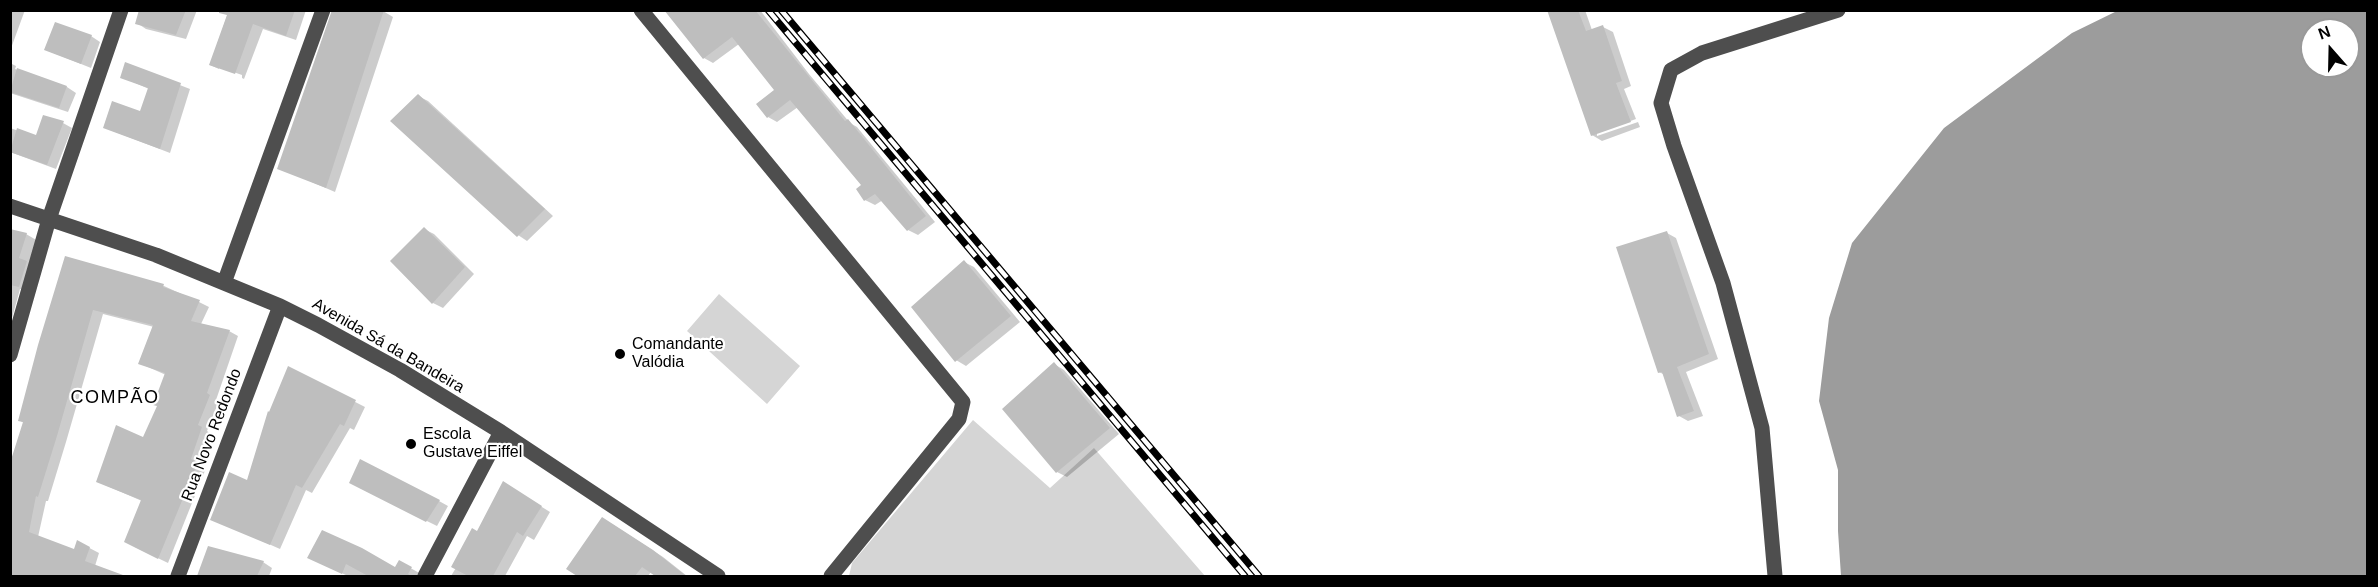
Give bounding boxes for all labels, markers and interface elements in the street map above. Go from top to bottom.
north arrow [2300,18,2360,78]
text: N [2316,23,2333,42]
street label: Avenida Sá da Bandeira [309,295,467,397]
place label: Comandante Valódia [632,335,724,373]
marker: Comandante Valódia [613,347,627,361]
street label: Rua Novo Redondo [178,366,246,504]
district label: COMPÃO [70,387,160,409]
place label: Escola Gustave Eiffel [423,425,522,463]
marker: Escola Gustave Eiffel [404,437,418,451]

